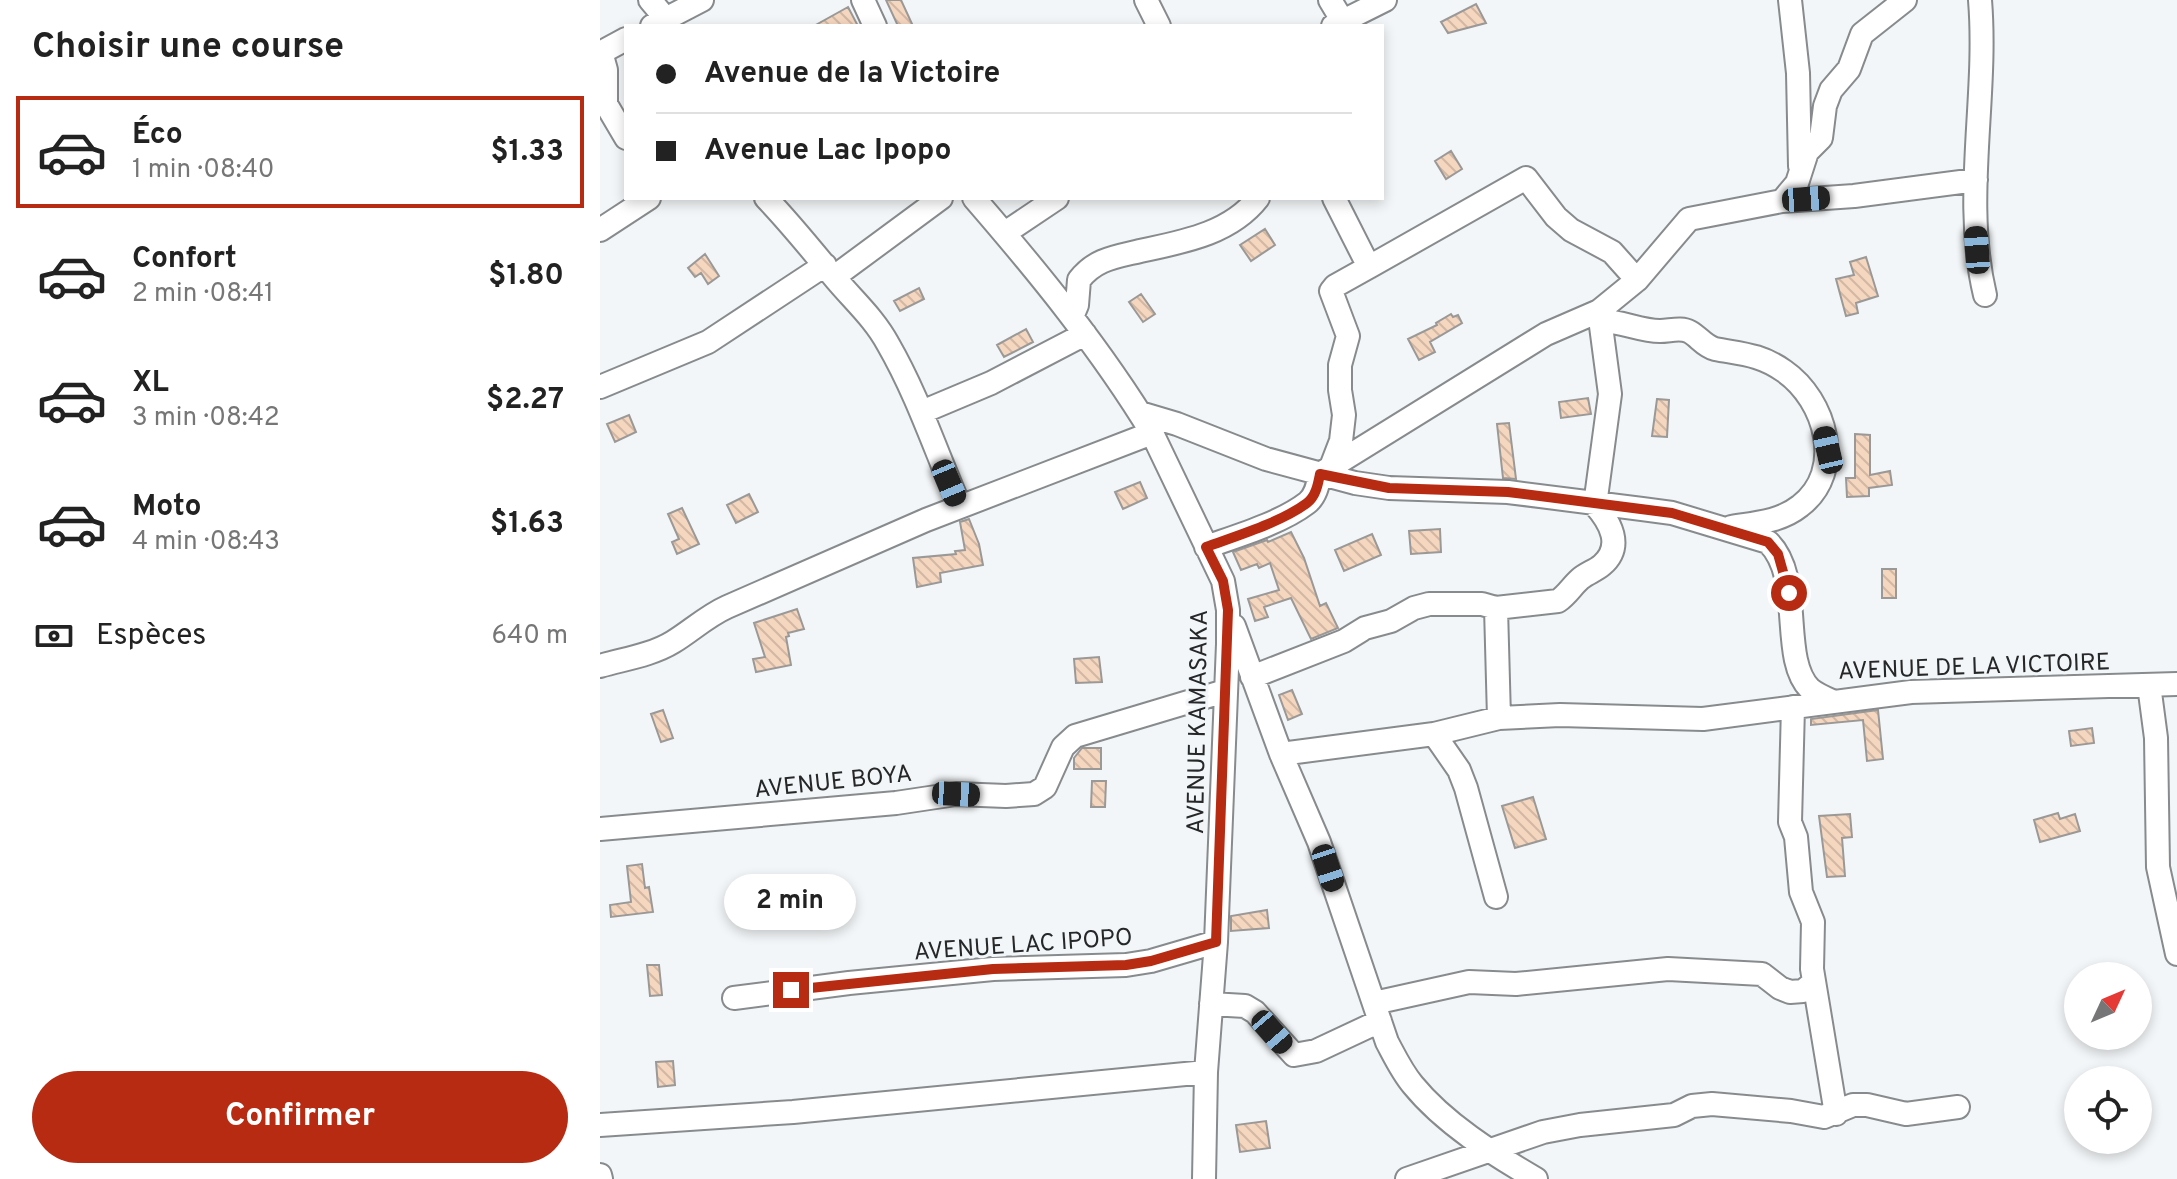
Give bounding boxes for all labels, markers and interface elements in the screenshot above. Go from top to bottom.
text: Choisir une course [32,25,344,71]
text: Avenue de la Victoire [704,56,1000,93]
icon: car [36,116,108,188]
text: Éco [132,117,183,154]
text: Avenue Lac Ipopo [704,133,952,170]
text: $1.33 [490,134,564,171]
text: 1 min · 08:40 [132,154,275,187]
car [1781,185,1831,213]
car [1963,225,1991,275]
icon: car [36,240,108,312]
text: Confort [132,241,237,278]
text: $1.80 [488,258,564,295]
text: 2 min · 08:41 [132,278,274,311]
icon: car [36,364,108,436]
text: XL [132,365,169,402]
text: $2.27 [486,382,564,419]
text: 3 min · 08:42 [132,402,280,435]
car [1811,424,1845,476]
car [929,456,969,510]
icon: car [36,488,108,560]
text: Moto [132,489,202,526]
text: $1.63 [490,506,564,543]
text: 4 min · 08:43 [132,526,280,559]
route start [1771,575,1807,611]
street label: AVENUE KAMASAKA [1182,609,1216,835]
icon: cash [32,614,76,658]
text: Espèces [96,618,206,655]
text: 640 m [492,620,568,653]
street label: AVENUE DE LA VICTOIRE [1837,648,2111,688]
street label: AVENUE BOYA [753,760,914,806]
car [931,781,981,807]
car [1309,841,1347,895]
callout: 2 min [725,874,857,930]
text: 2 min [756,885,824,918]
street label: AVENUE LAC IPOPO [913,923,1134,969]
north arrow [2064,962,2152,1050]
map controls [2064,962,2152,1154]
route end [773,972,809,1008]
car [1247,1006,1297,1058]
button: locate [2064,1066,2152,1154]
button: Confirmer [32,1071,568,1163]

